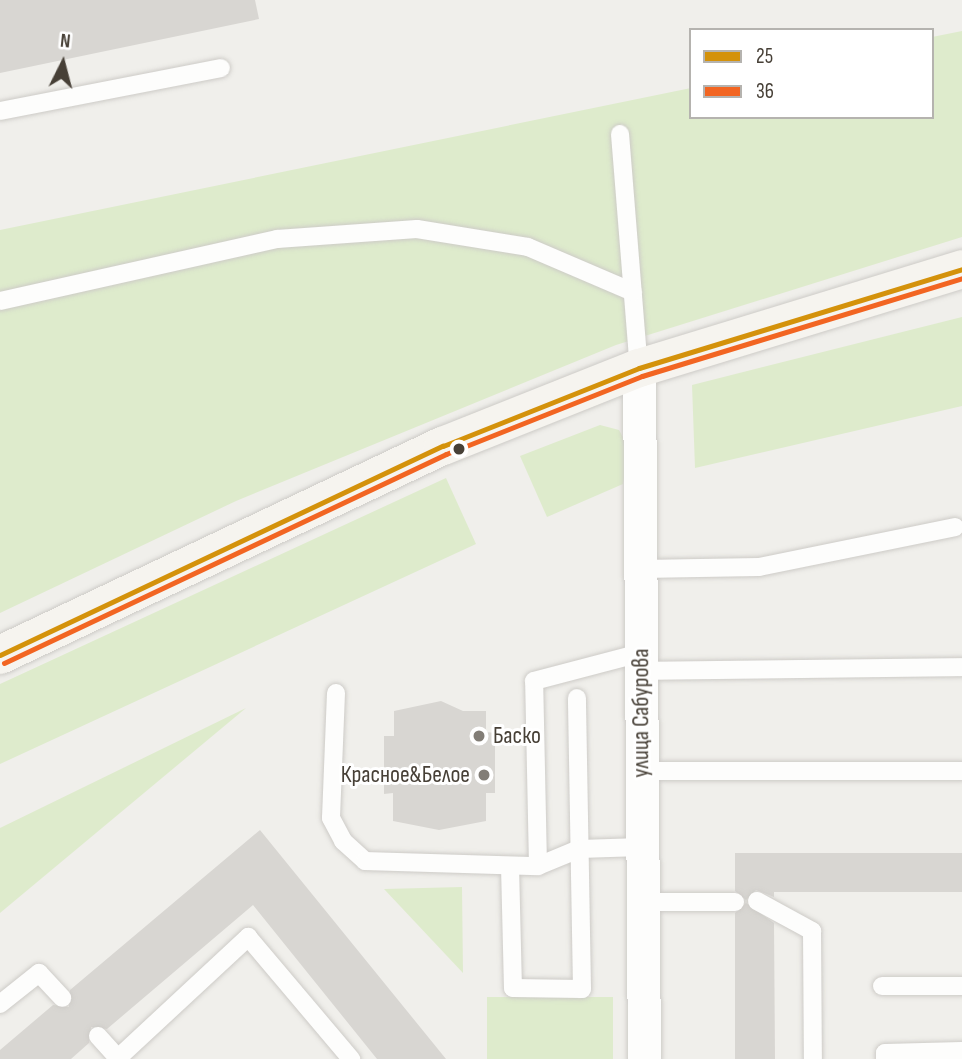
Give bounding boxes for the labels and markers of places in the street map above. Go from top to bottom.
unlabelled marker [452,442,466,456]
place label: Баско [493,722,541,750]
marker: Баско [471,728,487,744]
place label: Красное&Белое [341,761,470,789]
marker: Красное&Белое [476,767,492,783]

